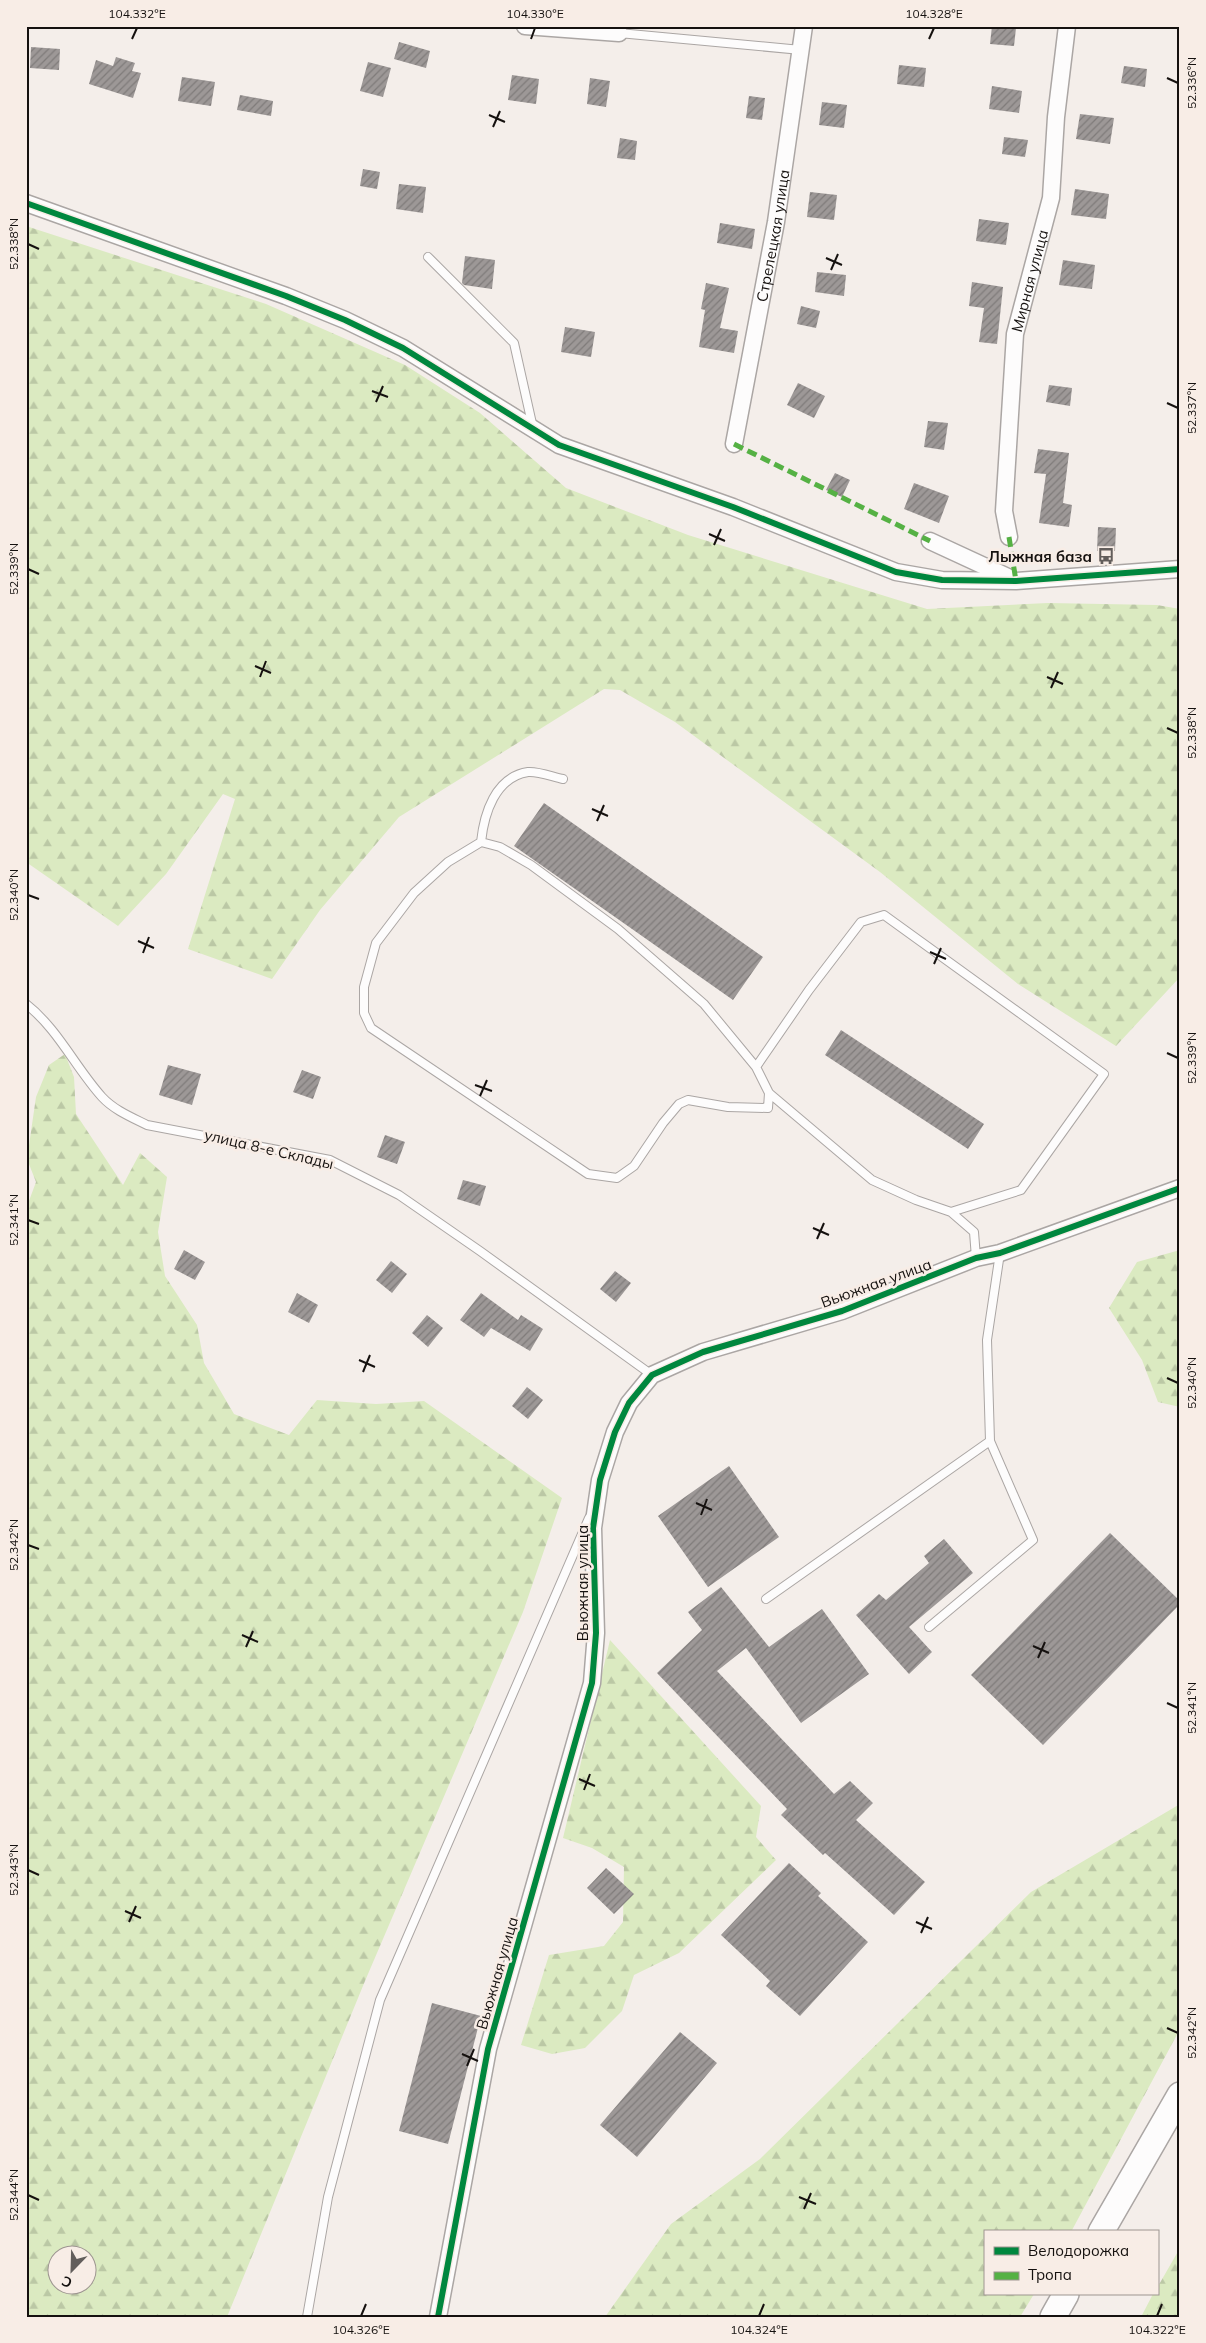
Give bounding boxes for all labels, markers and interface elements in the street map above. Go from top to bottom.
text: 104.332°E [108,6,166,21]
text: 104.330°E [506,6,564,21]
text: 104.328°E [905,6,963,21]
text: 52.336°N [1184,57,1199,109]
street label: Стрелецкая улица [752,168,793,303]
text: 52.338°N [6,218,21,270]
street label: Мирная улица [1006,227,1052,334]
text: 52.337°N [1184,382,1199,434]
text: 52.339°N [6,543,21,595]
bus stop icon: Лыжная база [1096,546,1116,566]
place label: Лыжная база [988,547,1092,566]
text: 52.338°N [1184,707,1199,759]
text: 52.340°N [6,869,21,921]
text: 52.339°N [1184,1032,1199,1084]
street label: улица 8-е Склады [203,1125,335,1173]
text: 52.341°N [6,1194,21,1246]
street label: Вьюжная улица [818,1254,934,1312]
text: 52.340°N [1184,1357,1199,1409]
text: 52.342°N [6,1519,21,1571]
street label: Вьюжная улица [573,1525,592,1641]
text: 52.341°N [1184,1682,1199,1734]
text: 52.343°N [6,1844,21,1896]
street label: Вьюжная улица [472,1914,522,2032]
text: 52.342°N [1184,2007,1199,2059]
text: 52.344°N [6,2169,21,2221]
legend [984,2230,1158,2296]
text: Велодорожка [1028,2241,1129,2260]
north arrow [48,2246,98,2296]
text: Тропа [1028,2265,1072,2284]
text: С [59,2272,75,2292]
text: 104.326°E [332,2322,390,2337]
text: 104.324°E [730,2322,788,2337]
text: 104.322°E [1128,2322,1186,2337]

